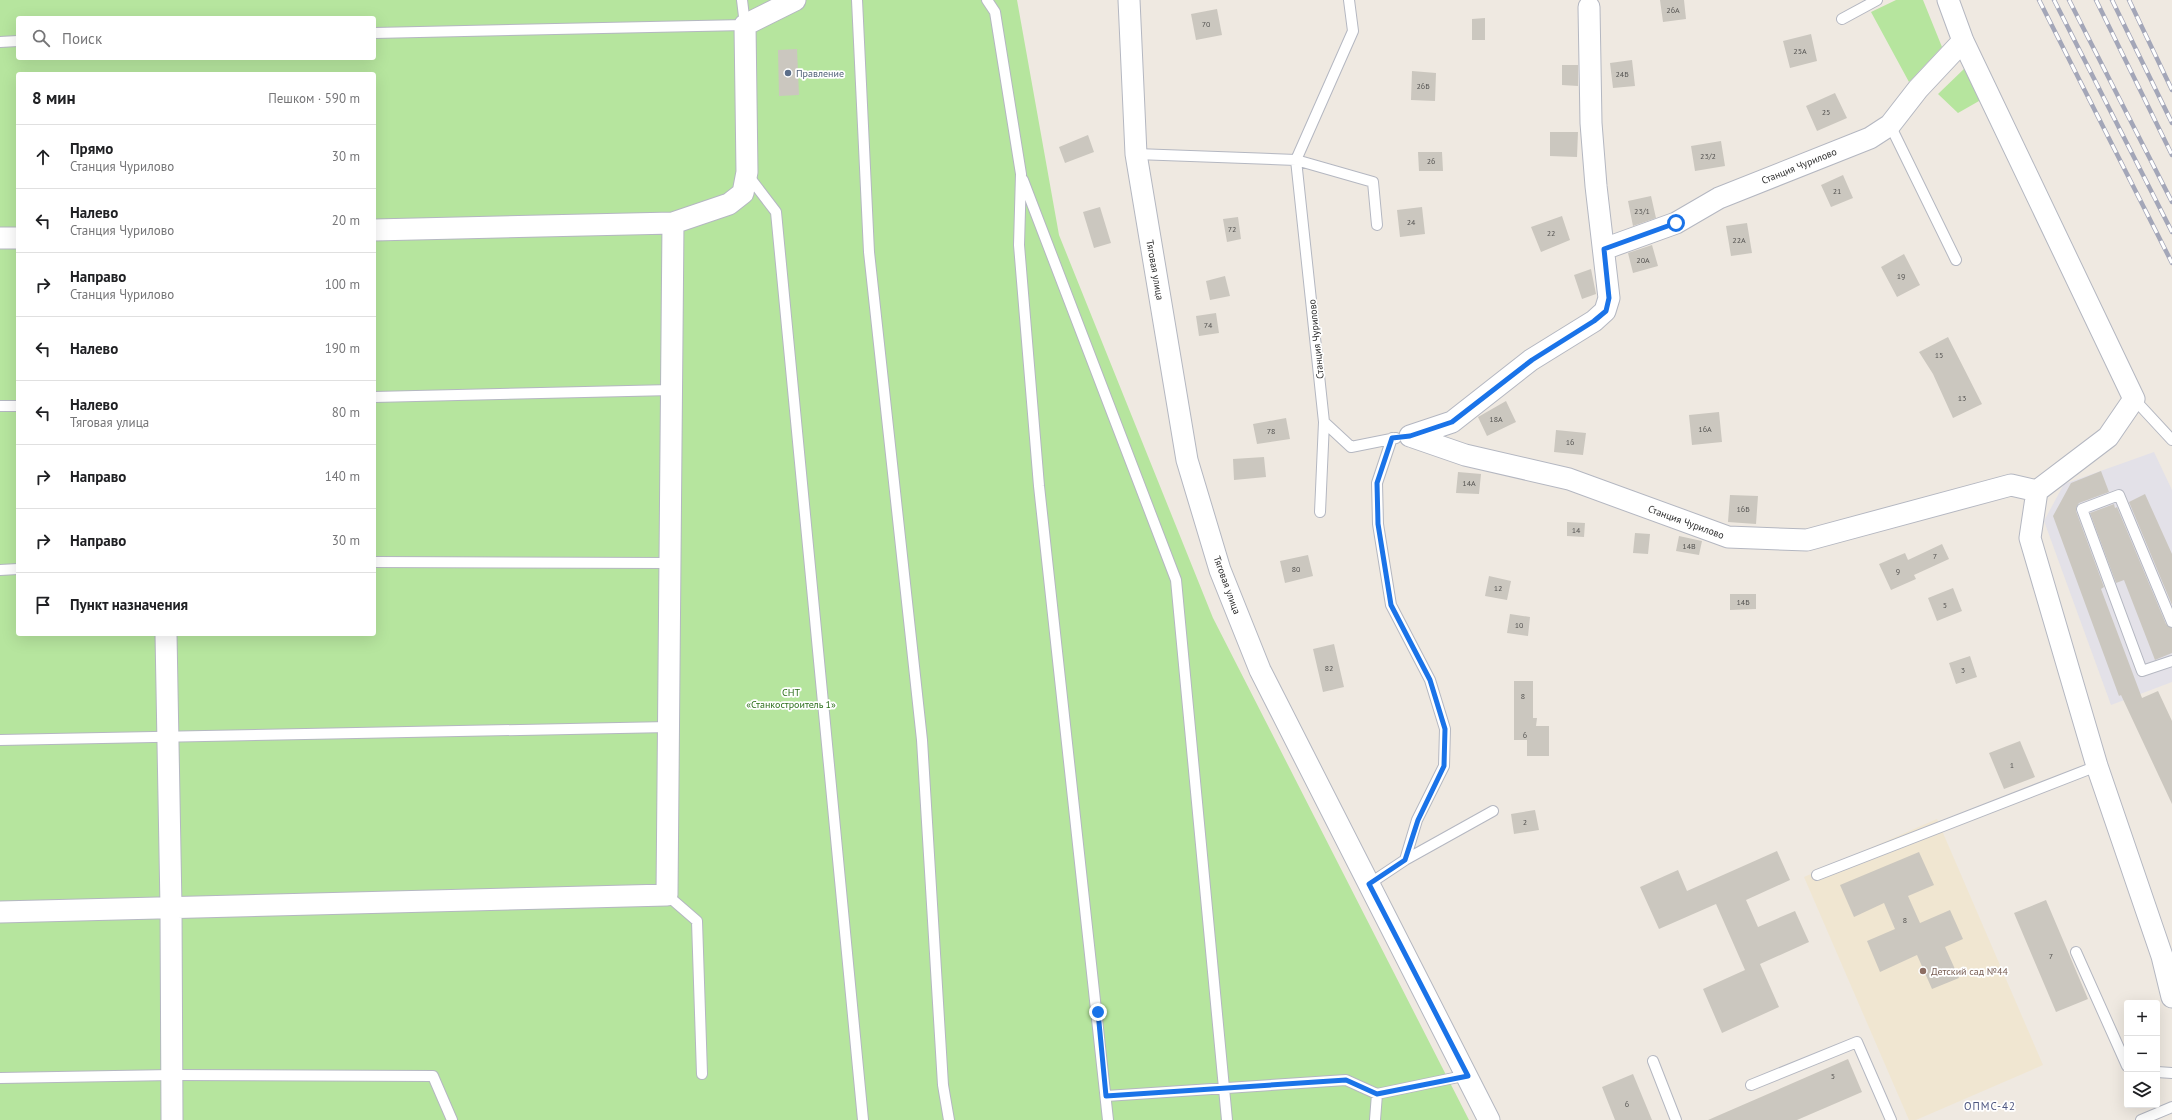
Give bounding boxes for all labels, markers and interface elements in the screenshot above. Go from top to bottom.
house number: 26А [1666,5,1680,15]
search box [16,16,376,60]
house number: 70 [1202,19,1211,29]
icon: search [30,27,52,49]
text: Поиск [62,29,102,48]
house number: 25А [1793,46,1807,56]
place label: Правление [796,67,844,80]
marker: Правление [783,68,793,78]
house number: 24Б [1615,69,1629,79]
house number: 26Б [1416,81,1430,91]
text: 8 мин [32,87,76,109]
text: Пешком · 590 m [268,90,360,107]
house number: 25 [1822,107,1830,117]
text: Прямо [70,139,113,158]
street label: Станция Чурилово [1759,145,1839,187]
icon: ahead [32,146,54,168]
text: 30 m [332,148,360,165]
house number: 23/2 [1700,151,1716,161]
house number: 26 [1427,156,1435,166]
text: Станция Чурилово [70,158,174,175]
house number: 21 [1833,186,1841,196]
text: Налево [70,203,118,222]
house number: 23/1 [1634,206,1650,216]
icon: left [32,210,54,232]
text: 20 m [332,212,360,229]
route start [1667,214,1685,232]
house number: 24 [1407,217,1416,227]
text: Станция Чурилово [70,222,174,239]
house number: 72 [1228,224,1236,234]
house number: 22 [1547,228,1555,238]
house number: 22А [1732,235,1746,245]
street label: Тяговая улица [1143,239,1167,301]
house number: 20А [1636,255,1650,265]
text: Направо [70,267,126,286]
house number: 19 [1897,271,1905,281]
icon: right [32,274,54,296]
text: 100 m [325,276,360,293]
text: Станция Чурилово [70,286,174,303]
street label: Станция Чурилово [1305,298,1327,380]
house number: 74 [1204,320,1213,330]
icon: left [32,338,54,360]
text: Налево [70,339,118,358]
text: 190 m [325,340,360,357]
house number: 15 [1935,350,1943,360]
house number: 13 [1958,393,1966,403]
text: Налево [70,395,118,414]
icon: left [32,402,54,424]
text: 80 m [332,404,360,421]
text: Тяговая улица [70,414,149,431]
house number: 18А [1489,414,1503,424]
house number: 16А [1698,424,1712,434]
house number: 78 [1267,426,1275,436]
house number: 16 [1566,437,1574,447]
icon: right [32,466,54,488]
text: Направо [70,467,126,486]
text: 140 m [325,468,360,485]
house number: 14А [1462,478,1476,488]
street label: Станция Чурилово [1646,502,1726,542]
house number: 16Б [1736,504,1750,514]
house number: 14 [1572,525,1581,535]
icon: right [32,530,54,552]
text: Направо [70,531,126,550]
text: 30 m [332,532,360,549]
house number: 14В [1682,541,1696,551]
house number: 7 [1933,551,1937,561]
street label: Тяговая улица [1210,554,1244,616]
house number: 80 [1292,564,1301,574]
house number: 9 [1896,566,1900,576]
house number: 12 [1494,583,1502,593]
icon: arrive [32,594,54,616]
text: Пункт назначения [70,595,188,614]
house number: 14Б [1736,597,1750,607]
house number: 5 [1943,600,1947,610]
house number: 10 [1515,620,1524,630]
house number: 82 [1325,663,1333,673]
house number: 3 [1961,665,1965,675]
park label: СНТ «Станкостроитель 1» [746,686,836,711]
house number: 8 [1521,691,1525,701]
house number: 6 [1523,730,1527,740]
house number: 1 [2010,760,2014,770]
house number: 2 [1523,817,1527,827]
house number: 8 [1903,915,1907,925]
house number: 7 [2049,951,2053,961]
place label: Детский сад №44 [1931,965,2008,978]
marker: Детский сад №44 [1918,966,1928,976]
map controls [2124,1000,2160,1108]
button: + [2124,1000,2160,1036]
route end [1089,1003,1107,1021]
button: − [2124,1036,2160,1072]
house number: 5 [1831,1071,1835,1081]
button: layers [2124,1072,2160,1108]
house number: 6 [1625,1099,1629,1109]
district label: ОПМС-42 [1964,1099,2016,1113]

